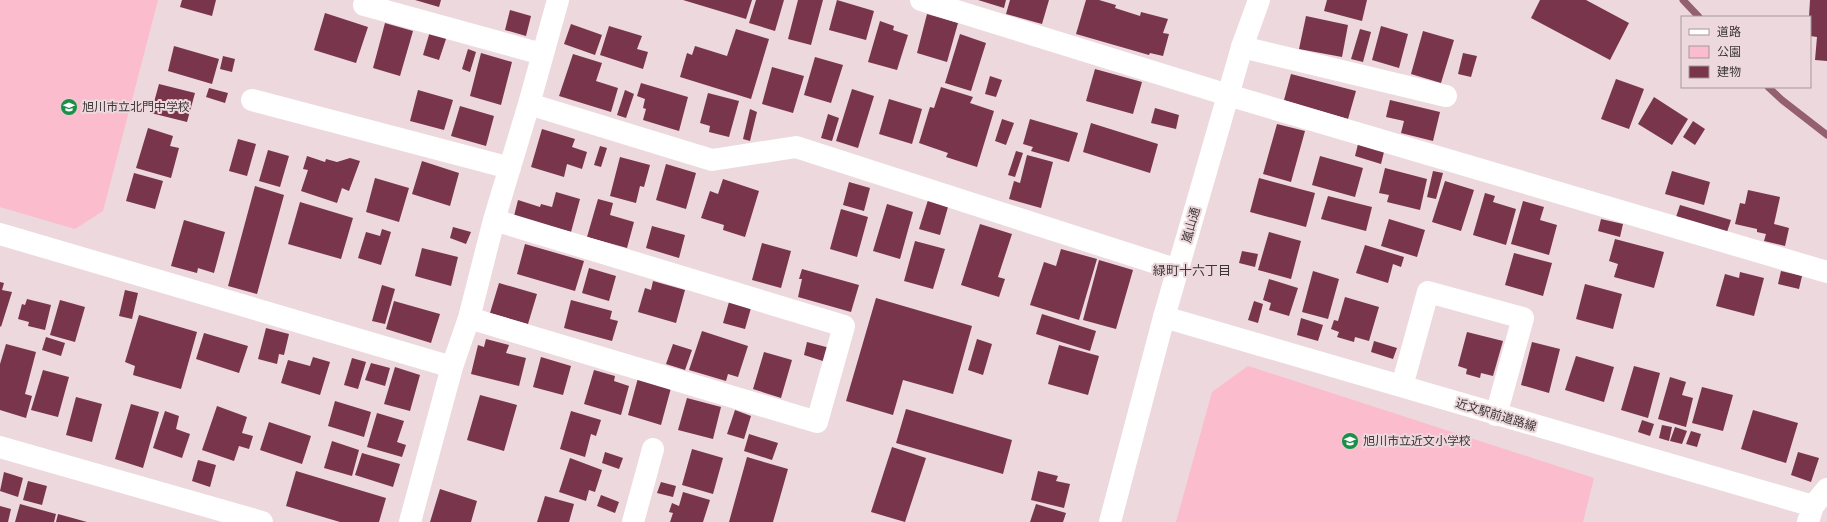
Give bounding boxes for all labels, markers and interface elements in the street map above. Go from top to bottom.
legend [1681,16,1811,88]
text: 道路 [1717,25,1741,39]
text: 公園 [1717,45,1741,59]
text: 建物 [1717,65,1741,79]
school or university icon: 旭川市立北門中学校 [59,97,79,117]
place label: 旭川市立北門中学校 [82,100,190,114]
street label: 嵐山通 [1179,206,1203,244]
district label: 緑町十六丁目 [1153,263,1231,278]
street label: 近文駅前道路線 [1454,396,1538,434]
school or university icon: 旭川市立近文小学校 [1340,431,1360,451]
place label: 旭川市立近文小学校 [1363,434,1471,448]

